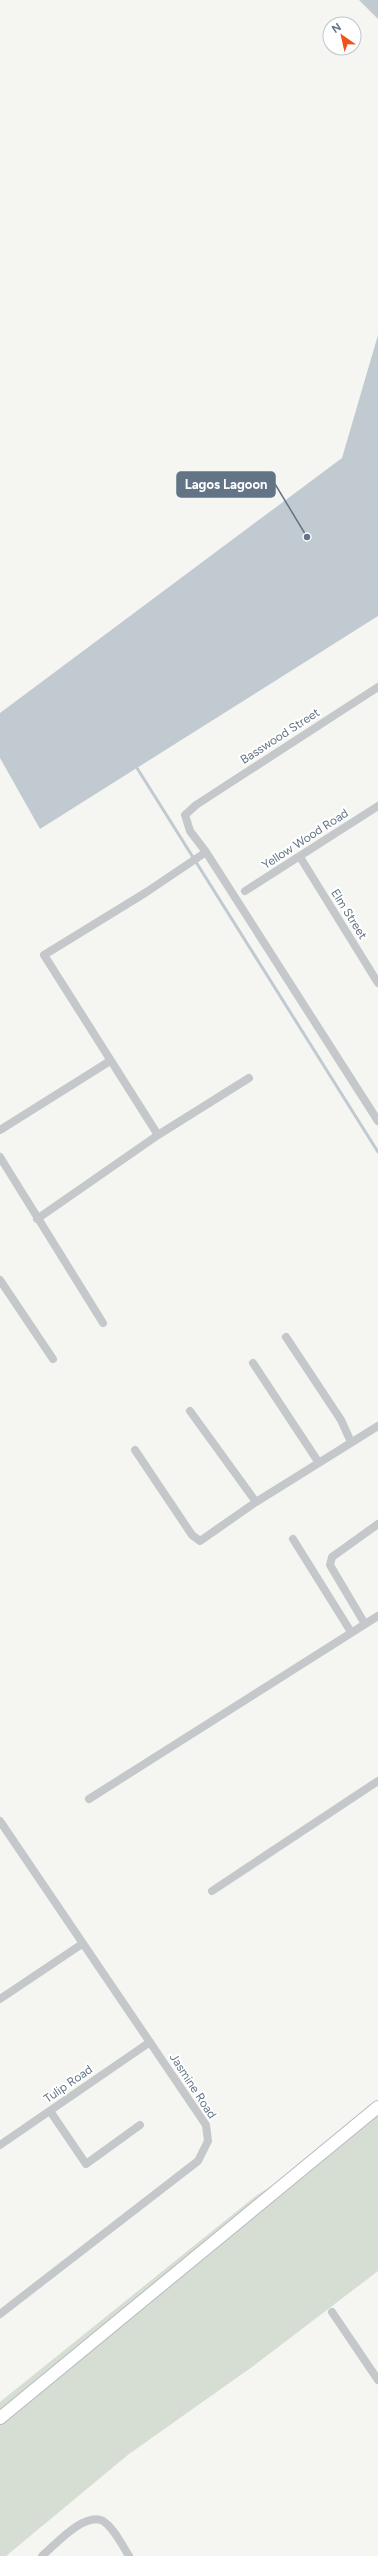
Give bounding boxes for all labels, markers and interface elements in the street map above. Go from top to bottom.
north arrow [322,16,362,56]
text: N [330,20,344,36]
callout: Lagos Lagoon [177,472,275,497]
text: Lagos Lagoon [185,477,267,492]
street label: Basswood Street [238,705,323,767]
street label: Yellow Wood Road [259,806,351,872]
street label: Elm Street [328,886,370,942]
street label: Jasmine Road [167,2051,219,2121]
street label: Tulip Road [41,2062,95,2106]

